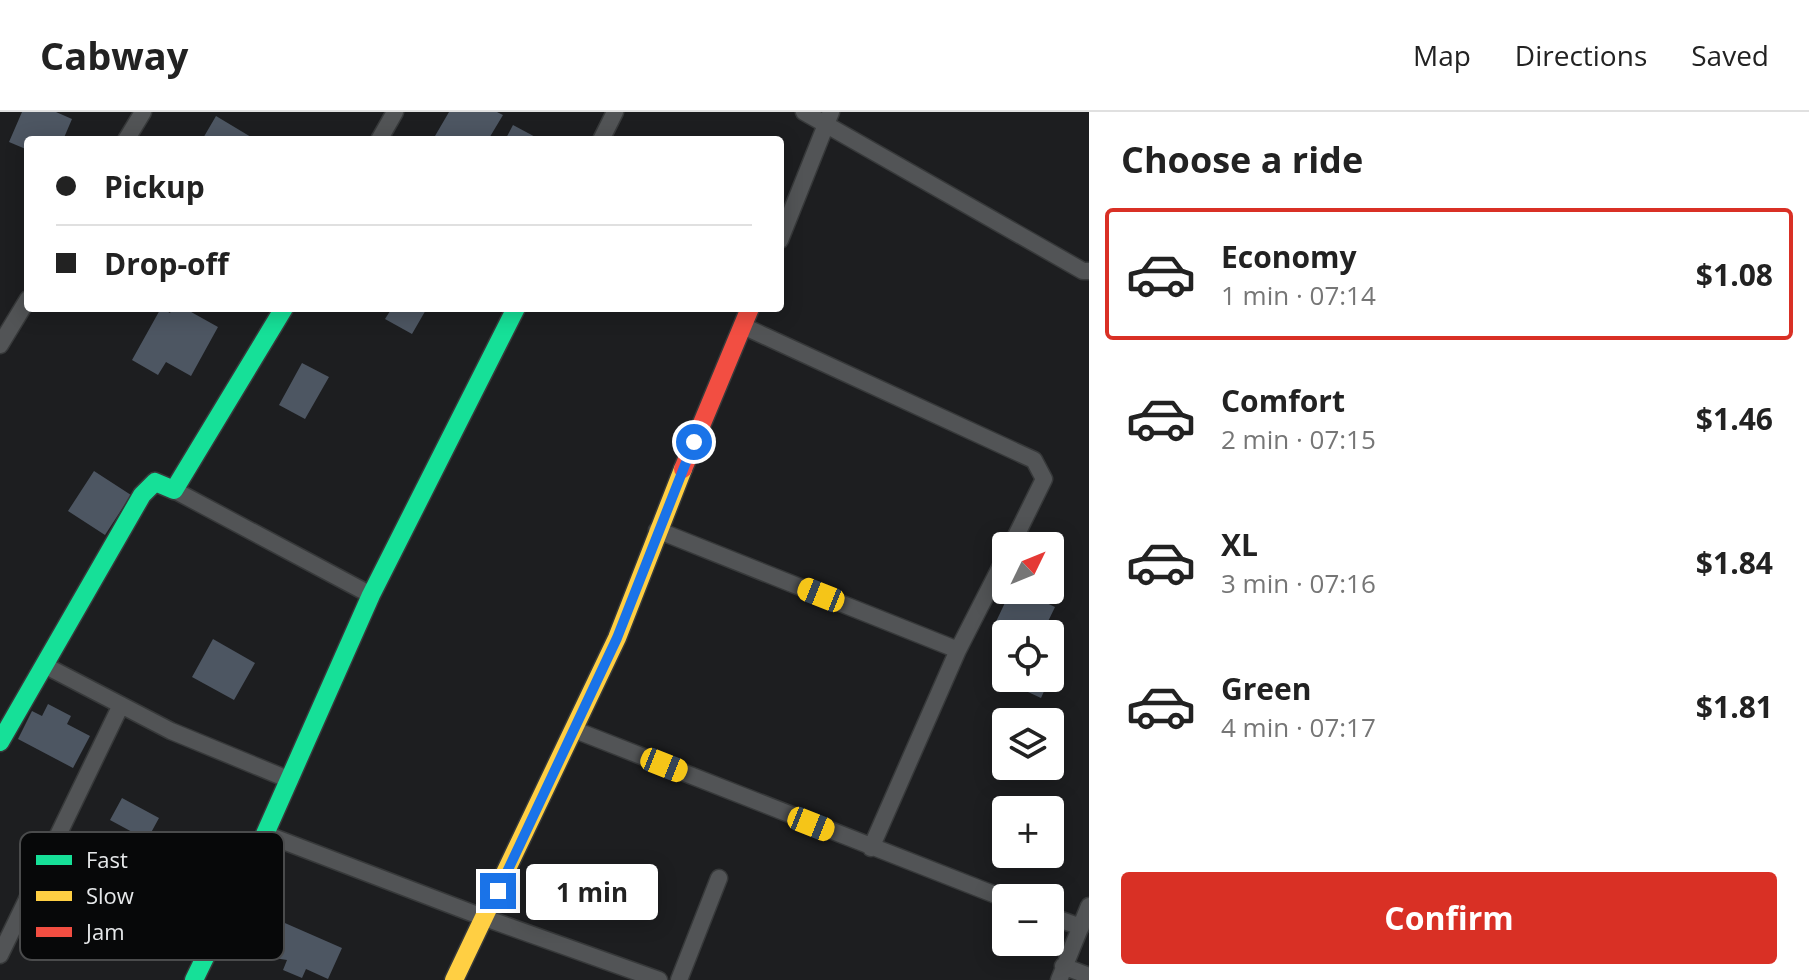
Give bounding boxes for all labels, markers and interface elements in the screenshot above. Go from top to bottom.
text: Cabway [40,29,188,81]
text: Map [1413,36,1471,74]
text: Directions [1515,36,1647,74]
text: Saved [1691,36,1769,74]
text: Choose a ride [1121,135,1363,184]
text: Pickup [104,166,205,207]
text: Economy [1221,236,1357,277]
icon: car [1125,238,1197,310]
text: Drop-off [104,243,229,284]
text: $1.08 [1696,254,1773,295]
text: 1 min · 07:14 [1221,277,1376,313]
text: Comfort [1221,380,1345,421]
icon: car [1125,382,1197,454]
text: $1.46 [1696,398,1773,439]
text: 2 min · 07:15 [1221,421,1376,457]
route start [676,424,712,460]
text: XL [1221,524,1258,565]
icon: car [1125,526,1197,598]
north arrow [992,532,1064,604]
map controls [992,532,1064,956]
text: $1.84 [1696,542,1773,583]
text: 3 min · 07:16 [1221,565,1376,601]
car [794,575,848,615]
button: locate [992,620,1064,692]
text: Green [1221,668,1312,709]
icon: car [1125,670,1197,742]
text: $1.81 [1696,686,1773,727]
button: layers [992,708,1064,780]
text: 4 min · 07:17 [1221,709,1376,745]
car [637,745,691,785]
button: + [992,796,1064,868]
car [784,804,838,844]
legend [20,832,284,960]
text: Fast [86,844,128,874]
callout: 1 min [526,863,658,919]
button: Confirm [1121,872,1777,964]
route end [480,873,516,909]
text: 1 min [556,874,628,910]
text: Slow [86,880,134,910]
button: − [992,884,1064,956]
text: Jam [84,916,125,946]

